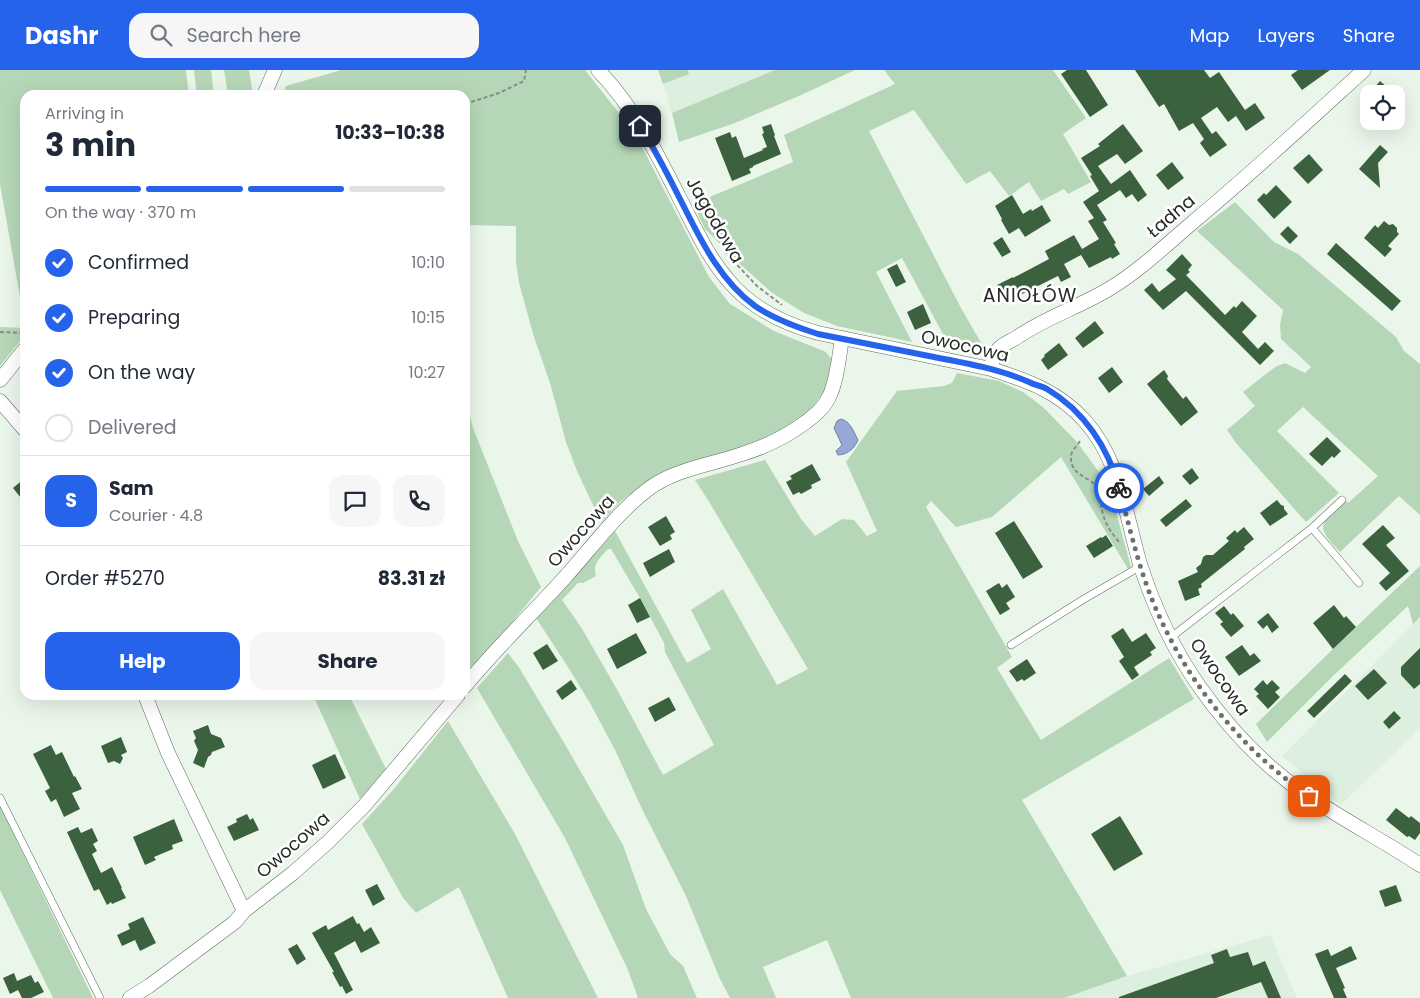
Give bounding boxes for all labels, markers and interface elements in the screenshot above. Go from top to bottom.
search box [129,13,479,58]
text: Dashr [25,19,99,52]
icon: search [147,21,175,49]
text: Search here [187,22,301,49]
text: Map [1190,23,1230,48]
text: Layers [1258,23,1315,48]
text: Share [1343,23,1395,48]
map controls [1360,85,1405,130]
button: locate [1360,85,1405,130]
text: Arriving in [45,102,124,125]
pin [619,105,661,147]
icon: home [626,112,654,140]
text: 10:33–10:38 [335,119,445,146]
text: 3 min [45,122,136,167]
street label: Jagodowa [681,172,750,268]
street label: Ładna [1141,188,1200,243]
text: On the way · 370 m [45,201,196,224]
icon: check [45,249,73,277]
text: Confirmed [88,249,189,276]
text: 10:10 [411,251,445,274]
district label: ANIOŁÓW [983,282,1077,309]
icon: check [45,304,73,332]
text: Preparing [88,304,180,331]
text: 10:15 [411,306,445,329]
street label: Owocowa [919,323,1012,368]
icon: check [45,359,73,387]
text: On the way [88,359,195,386]
text: 10:27 [408,361,445,384]
text: Delivered [88,414,177,441]
courier [1094,463,1144,513]
icon: bike [1105,474,1133,502]
text: Sam [109,475,154,502]
button: chat [329,475,381,527]
button: phone [393,475,445,527]
text: S [65,487,77,514]
street label: Owocowa [541,489,620,572]
text: Courier · 4.8 [109,504,203,527]
text: Order #5270 [45,565,165,592]
text: 83.31 zł [378,565,445,592]
button: Help [45,632,240,690]
button: Share [250,632,445,690]
street label: Owocowa [1184,633,1256,721]
pin [1288,775,1330,817]
icon: bag [1295,782,1323,810]
street label: Owocowa [251,806,335,884]

